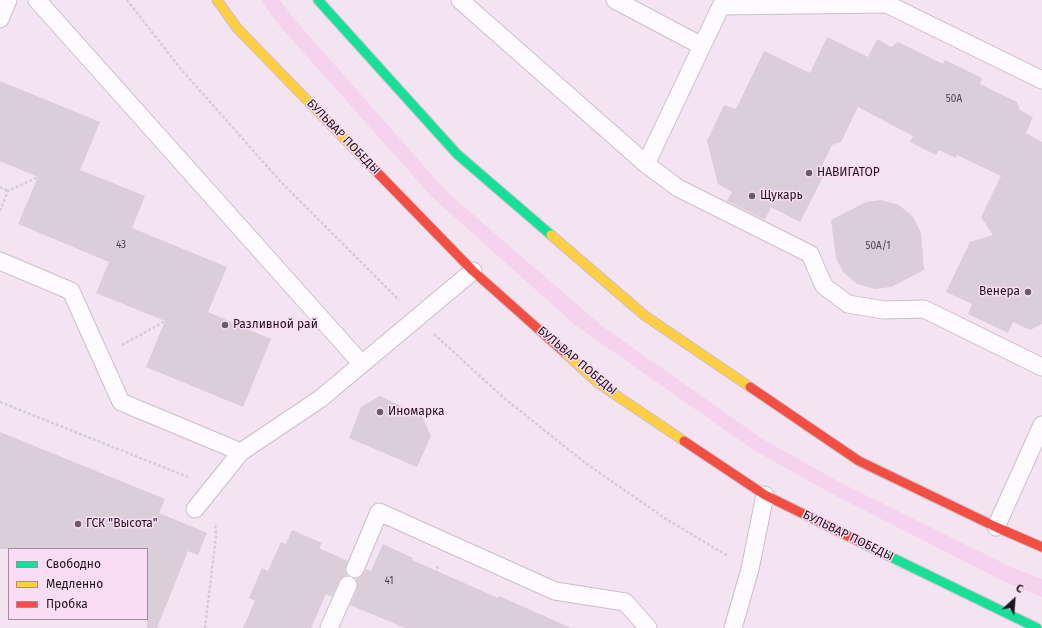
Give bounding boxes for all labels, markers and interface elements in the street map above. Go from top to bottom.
house number: 50А [946,93,962,105]
street label: БУЛЬВАР ПОБЕДЫ [303,96,383,178]
place label: НАВИГАТОР [817,166,880,180]
marker: НАВИГАТОР [804,168,814,178]
place label: Щукарь [760,189,803,203]
marker: Щукарь [747,191,757,201]
house number: 43 [116,239,126,251]
house number: 50А/1 [865,240,891,252]
place label: Венера [979,285,1020,299]
marker: Венера [1023,287,1033,297]
place label: Разливной рай [233,318,318,332]
marker: Разливной рай [220,320,230,330]
street label: БУЛЬВАР ПОБЕДЫ [534,324,620,398]
place label: Иномарка [388,405,445,419]
marker: Иномарка [375,407,385,417]
street label: БУЛЬВАР ПОБЕДЫ [800,508,896,564]
place label: ГСК "Высота" [86,517,158,531]
marker: ГСК "Высота" [73,519,83,529]
legend [8,548,148,620]
text: Свободно [46,557,101,571]
house number: 41 [384,575,394,587]
text: Медленно [46,577,103,591]
north arrow [994,580,1034,620]
text: С [1014,582,1025,596]
text: Пробка [46,597,88,611]

